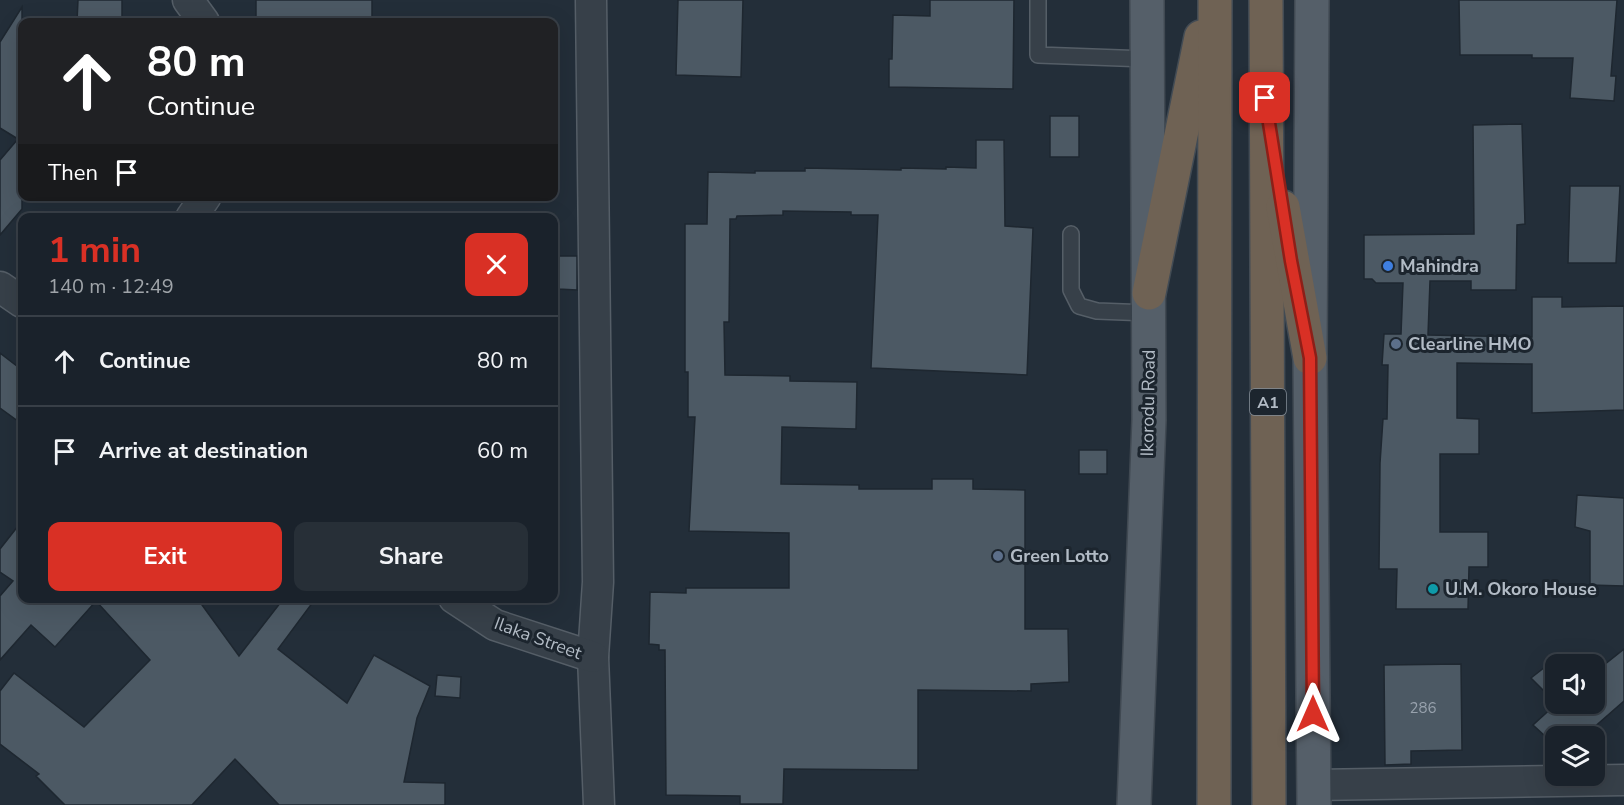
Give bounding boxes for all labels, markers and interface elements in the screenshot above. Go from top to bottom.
text: 80 m [147,34,246,91]
icon: ahead [48,42,126,120]
pin [1239,72,1290,123]
icon: arrive [1248,81,1281,114]
text: Continue [147,88,255,125]
icon: arrive [110,156,143,189]
text: Then [48,158,98,188]
text: 1 min [48,226,141,275]
button: close [465,233,528,296]
place label: Mahindra [1400,254,1479,278]
marker: Mahindra [1381,259,1395,273]
text: 140 m · 12:49 [48,273,174,300]
place label: Clearline HMO [1408,332,1532,356]
marker: Clearline HMO [1389,337,1403,351]
icon: ahead [48,345,81,378]
text: Continue [99,346,190,376]
text: 80 m [477,346,528,376]
street label: Ikorodu Road [1135,349,1161,457]
road number: A1 [1250,389,1286,415]
icon: arrive [48,435,81,468]
text: Arrive at destination [99,436,308,466]
text: 60 m [477,436,528,466]
button: Exit [48,522,282,591]
button: Share [294,522,528,591]
place label: Green Lotto [1010,544,1109,568]
marker: Green Lotto [991,549,1005,563]
place label: U.M. Okoro House [1445,577,1597,601]
marker: U.M. Okoro House [1426,582,1440,596]
street label: Ilaka Street [491,611,586,665]
map controls [1545,654,1605,786]
button: sound [1545,654,1605,714]
position arrow [1281,682,1345,746]
house number: 286 [1409,698,1437,718]
button: layers [1545,726,1605,786]

